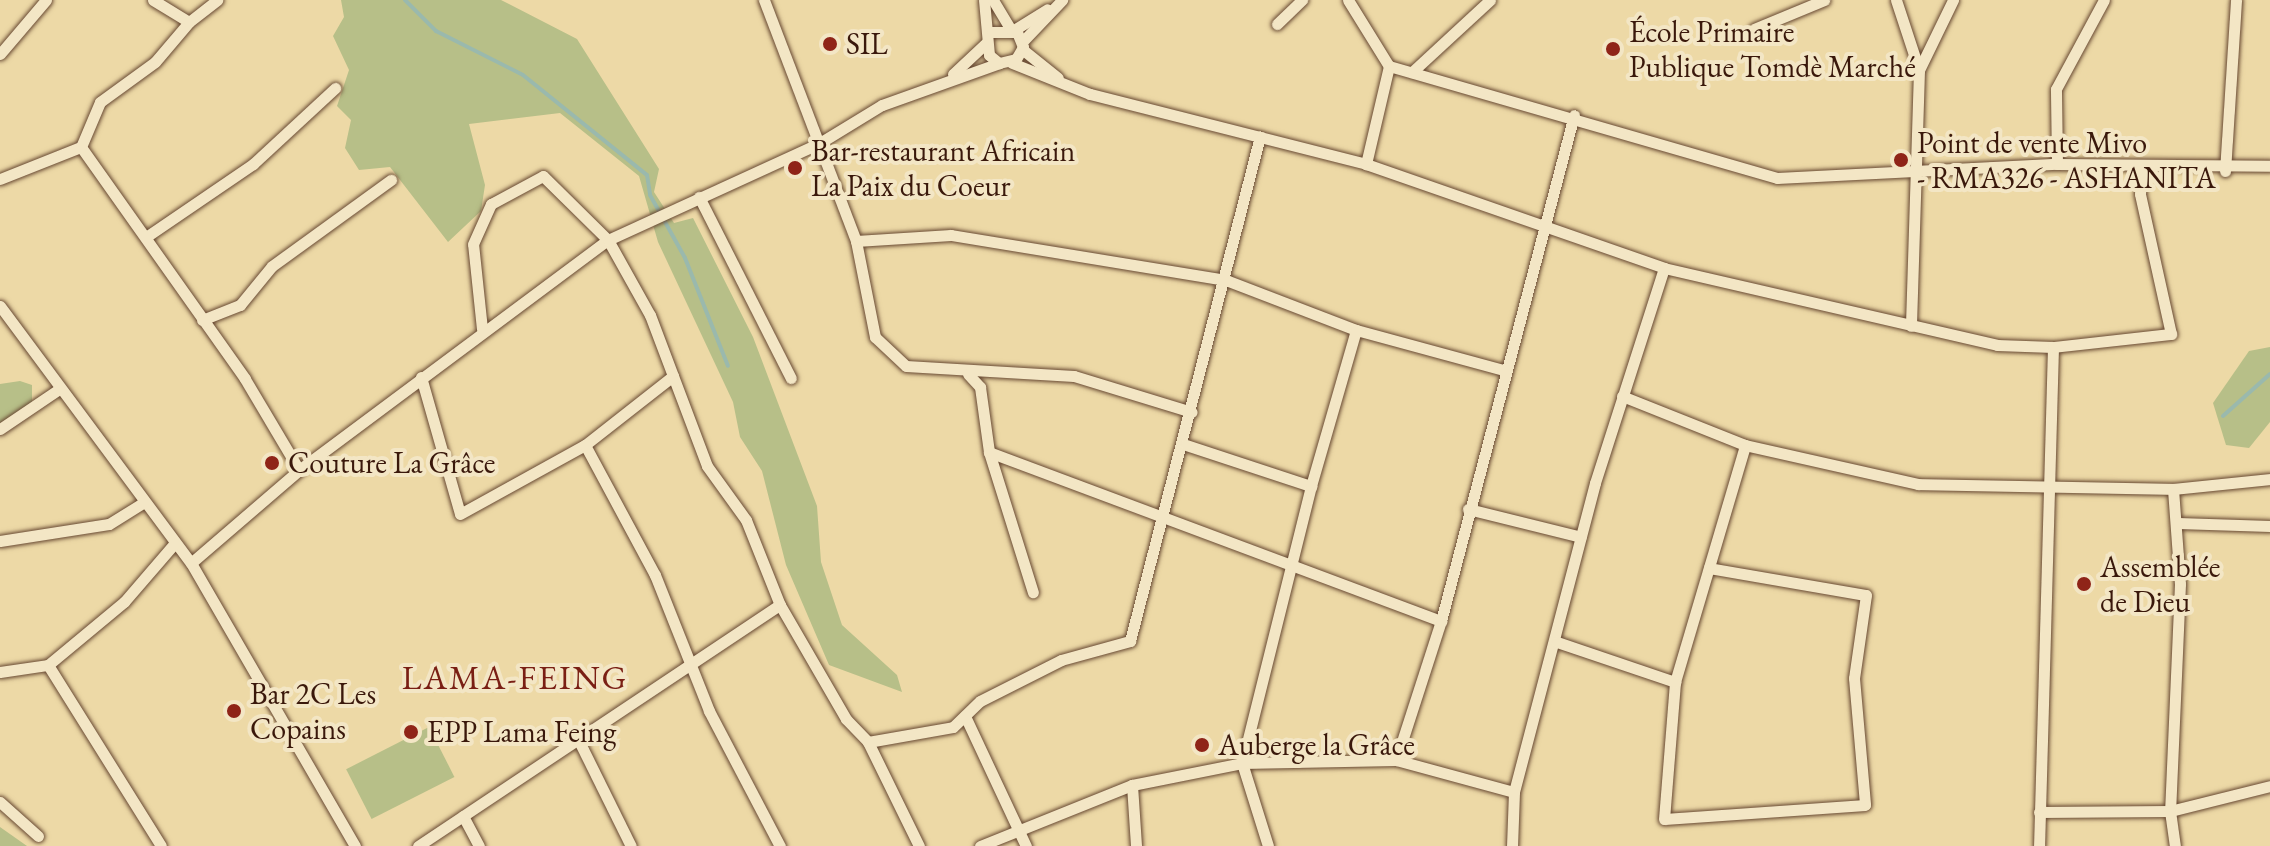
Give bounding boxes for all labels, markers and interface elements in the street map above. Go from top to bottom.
place label: École Primaire Publique Tomdè Marché [1629,14,1916,84]
place label: SIL [846,26,888,62]
marker: SIL [821,35,839,53]
marker: École Primaire Publique Tomdè Marché [1604,40,1622,58]
place label: Point de vente Mivo - RMA326 - ASHANITA [1917,125,2216,196]
place label: Bar-restaurant Africain La Paix du Coeur [811,133,1075,204]
marker: Point de vente Mivo - RMA326 - ASHANITA [1892,151,1910,169]
marker: Bar-restaurant Africain La Paix du Coeur [786,159,804,177]
place label: Couture La Grâce [288,445,496,481]
marker: Couture La Grâce [263,454,281,472]
place label: Assemblée de Dieu [2100,549,2220,620]
marker: Assemblée de Dieu [2075,575,2093,593]
district label: LAMA-FEING [402,658,628,698]
place label: Bar 2C Les Copains [250,676,376,746]
marker: Bar 2C Les Copains [225,702,243,720]
place label: EPP Lama Feing [427,714,616,750]
marker: EPP Lama Feing [402,723,420,741]
place label: Auberge la Grâce [1218,727,1415,763]
marker: Auberge la Grâce [1193,736,1211,754]

